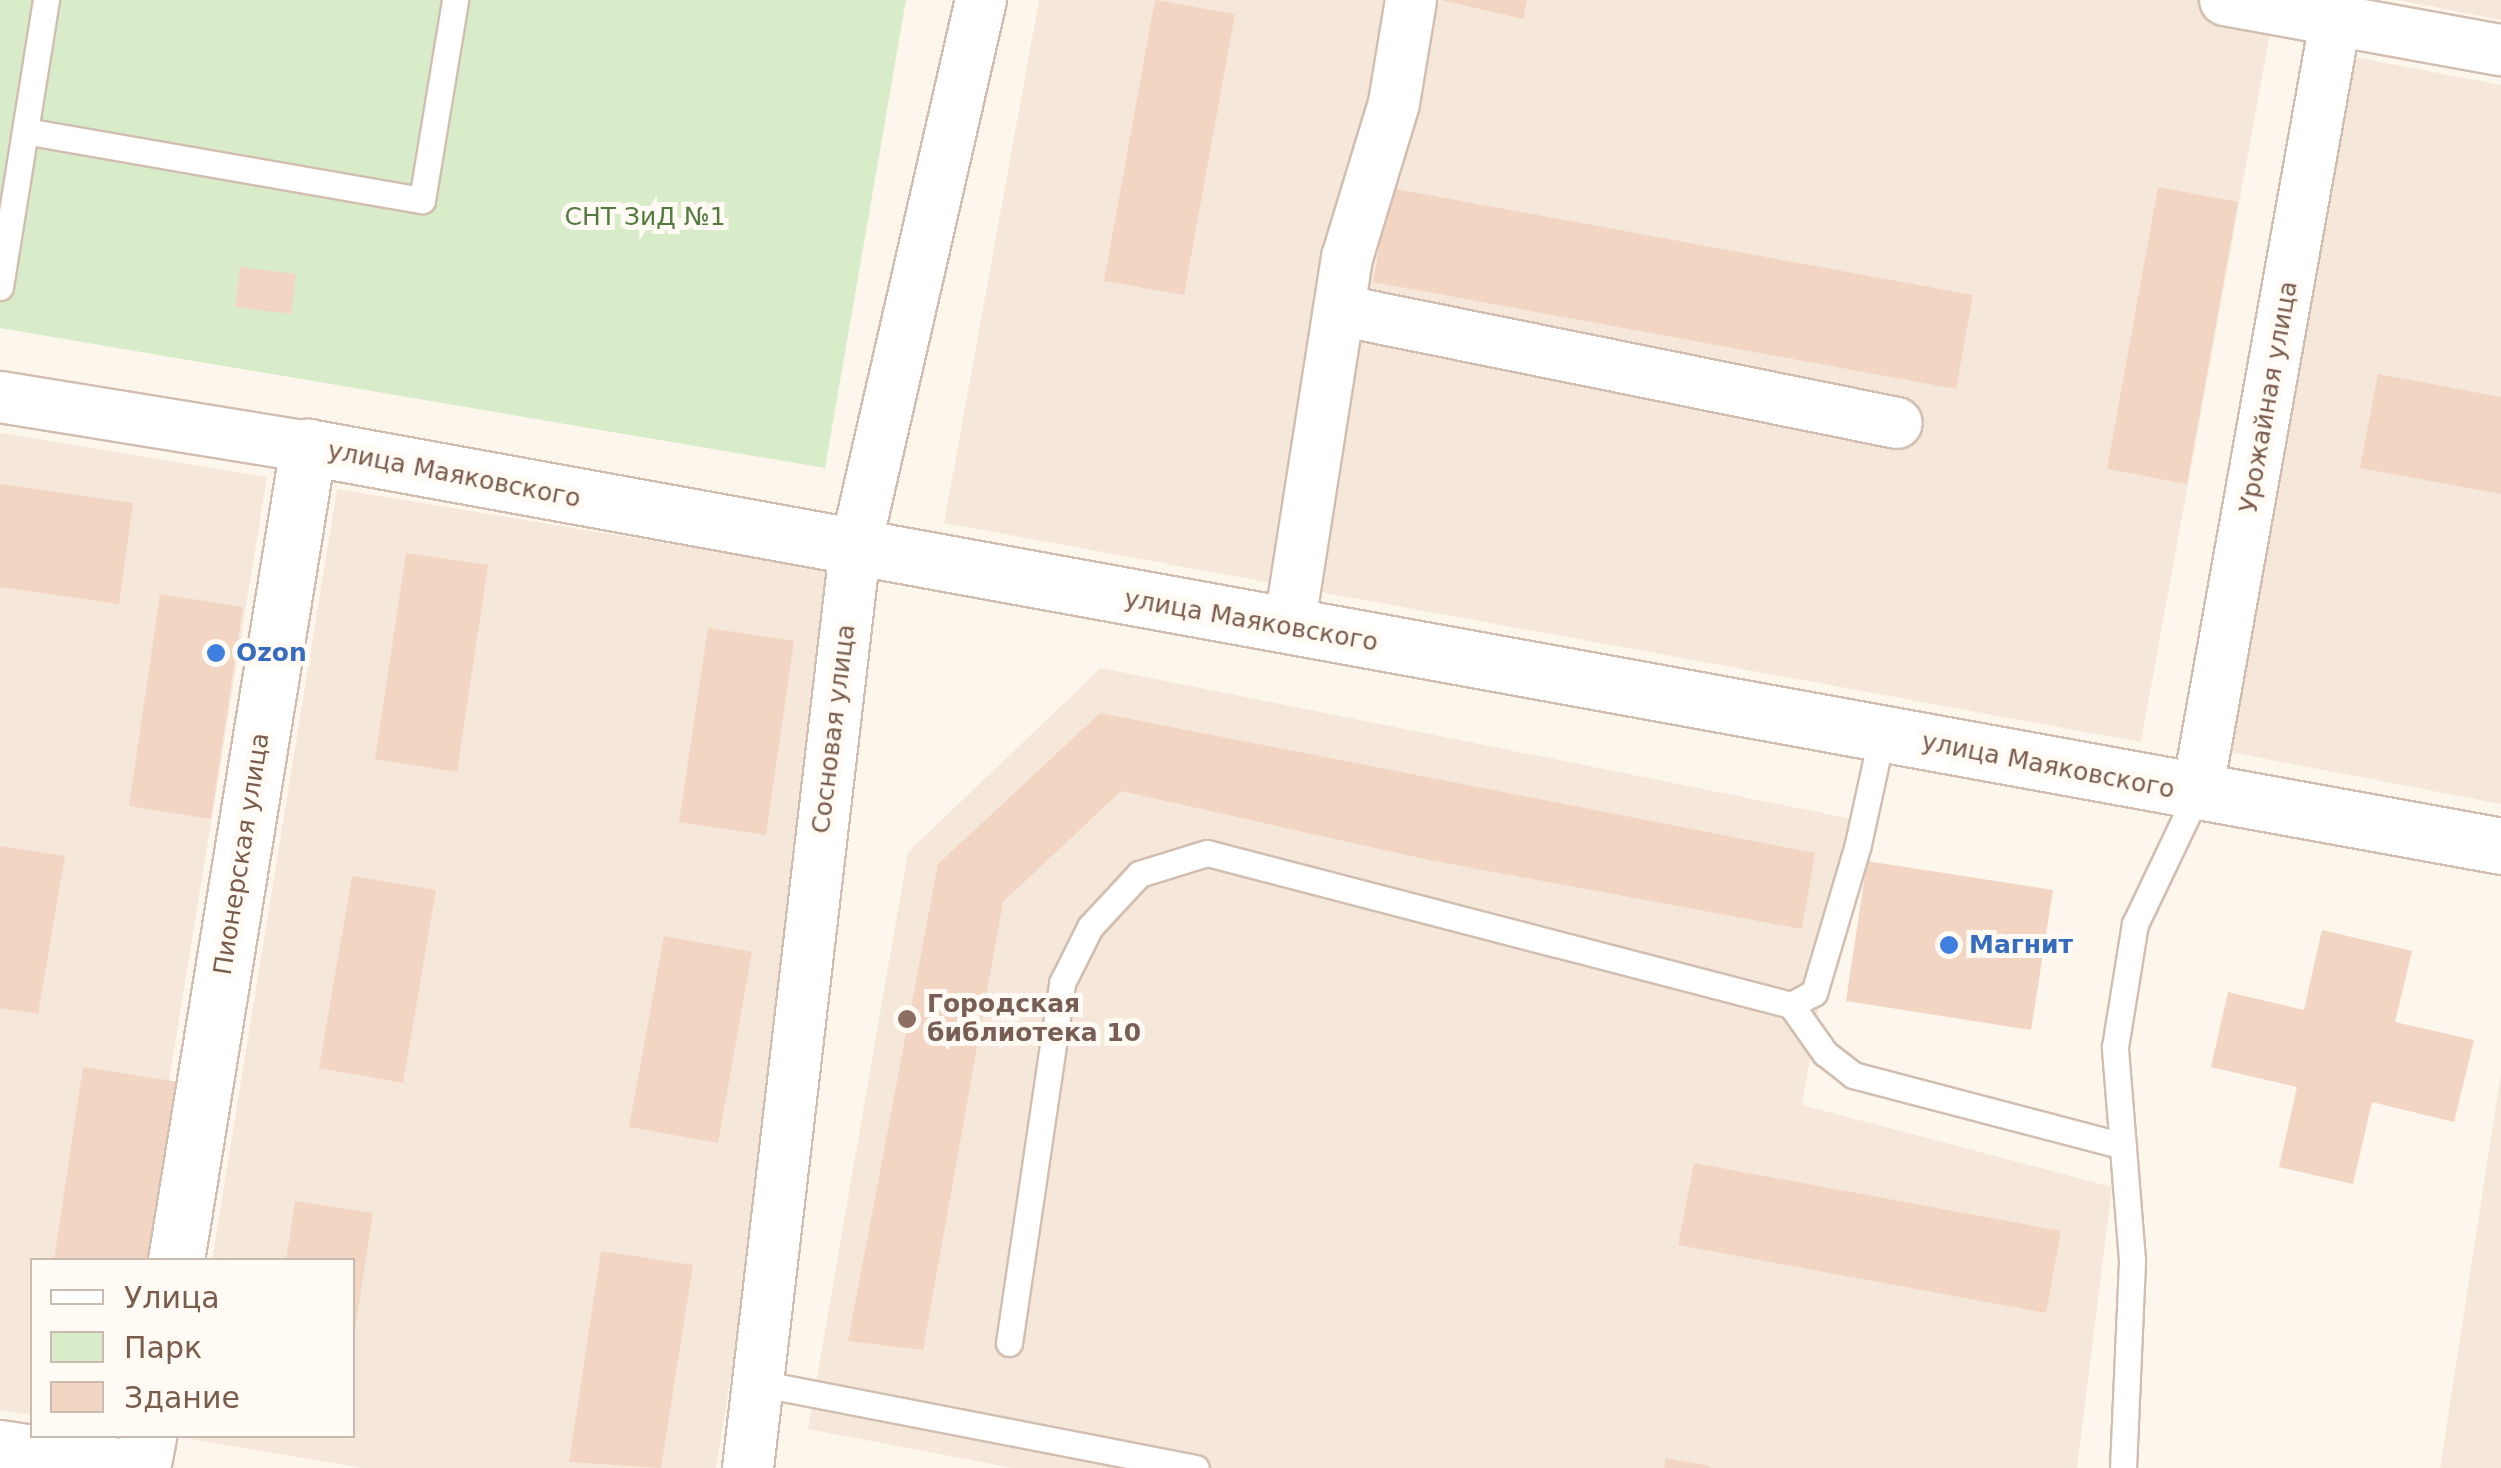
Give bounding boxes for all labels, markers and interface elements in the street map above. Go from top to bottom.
park label: СНТ ЗиД №1 [564,202,726,232]
street label: Урожайная улица [2234,279,2304,515]
street label: улица Маяковского [325,436,583,514]
street label: улица Маяковского [1122,584,1380,658]
street label: Сосновая улица [806,623,862,835]
place label: Ozon [236,638,307,668]
marker: Ozon [205,642,227,664]
street label: улица Маяковского [1919,727,2177,805]
street label: Пионерская улица [208,731,276,977]
place label: Магнит [1969,930,2073,960]
marker: Магнит [1938,934,1960,956]
place label: Городская библиотека 10 [927,990,1141,1049]
marker: Городская библиотека 10 [896,1008,918,1030]
legend [30,1258,355,1438]
text: Улица [124,1280,220,1315]
text: Парк [124,1330,202,1365]
text: Здание [124,1380,240,1415]

